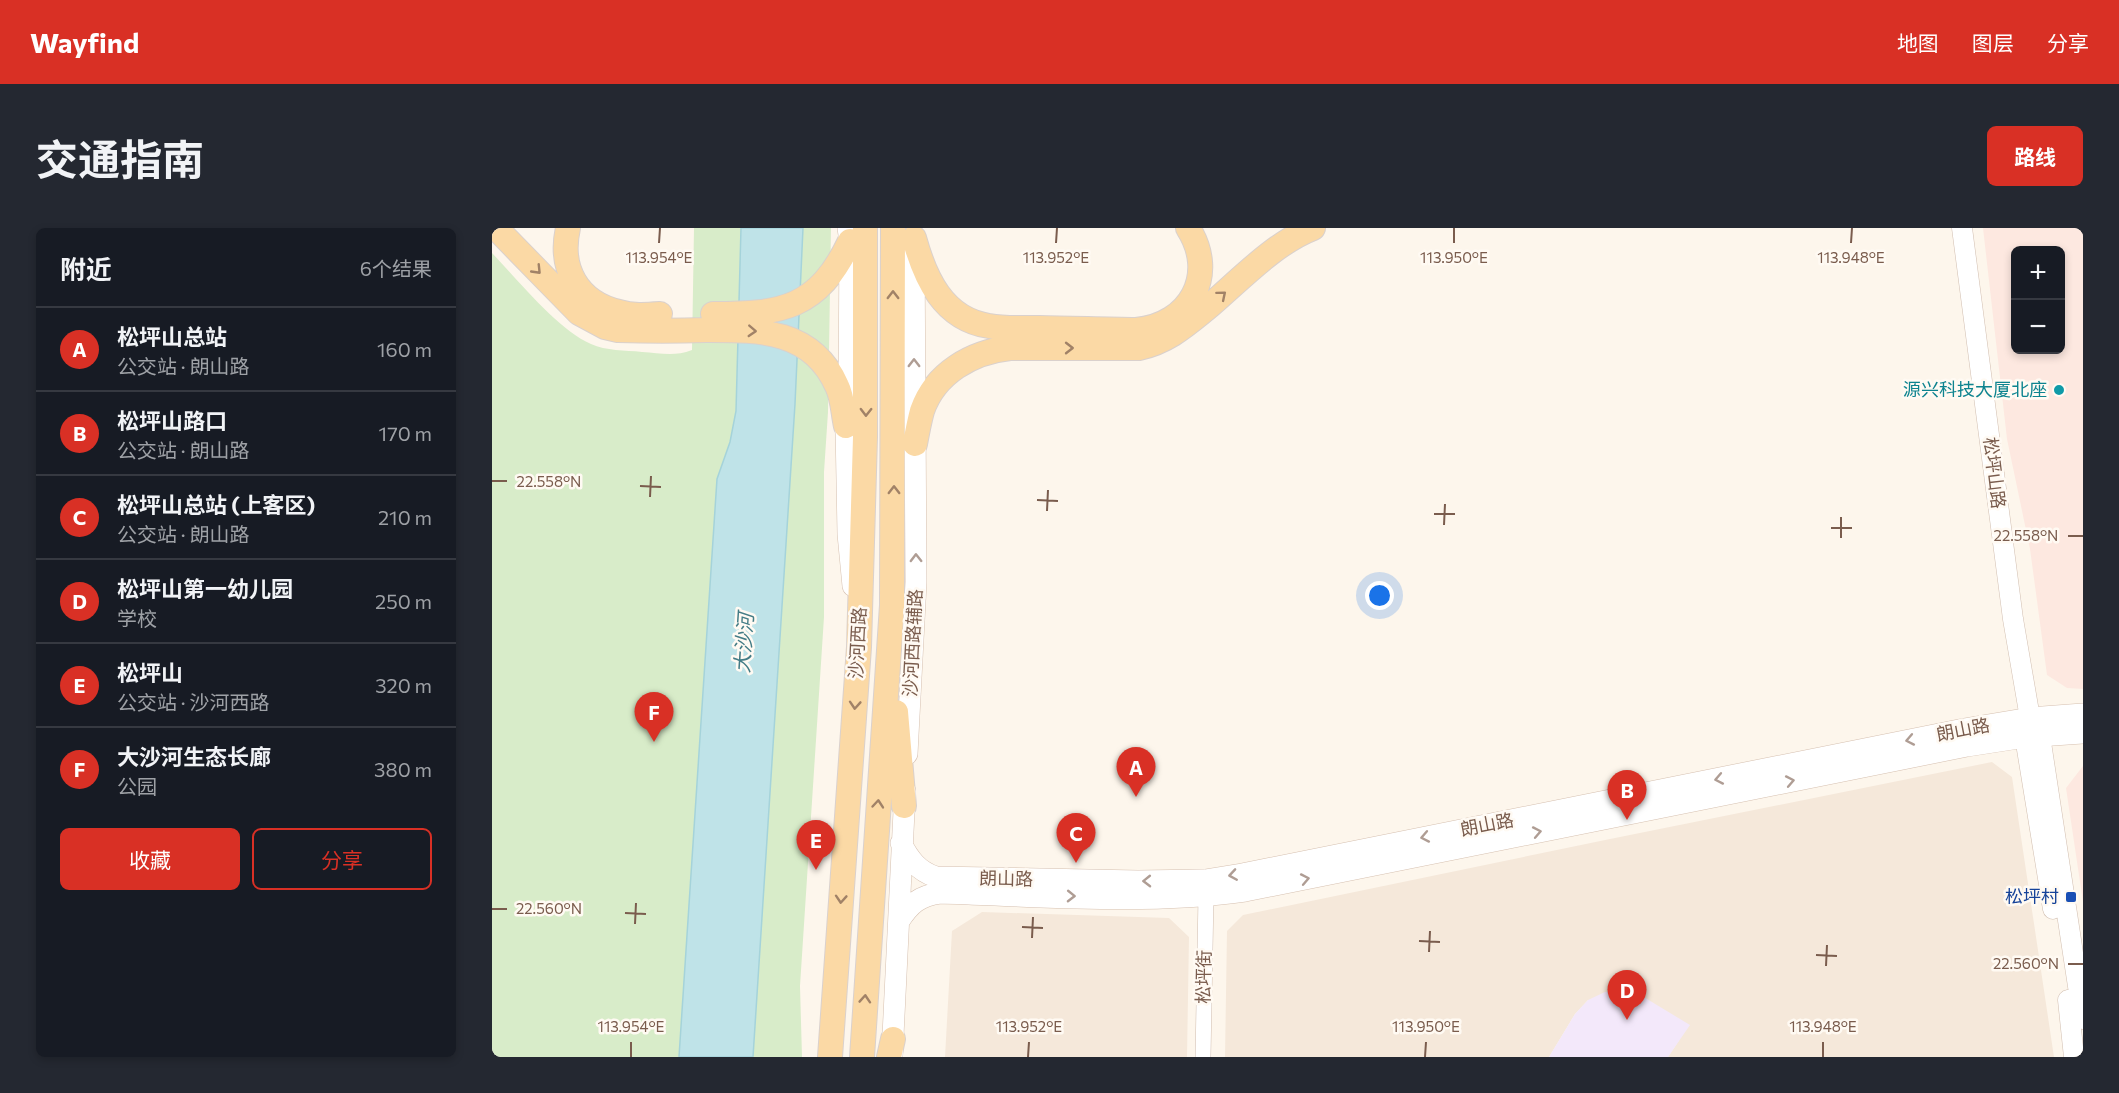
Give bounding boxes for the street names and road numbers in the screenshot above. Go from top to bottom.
street label: 松坪山路 [1980,436,2010,510]
street label: 沙河西路辅路 [898,588,926,697]
street label: 沙河西路 [844,606,870,679]
street label: 朗山路 [1934,713,1991,745]
street label: 朗山路 [1458,808,1515,840]
street label: 朗山路 [979,867,1033,889]
street label: 松坪街 [1192,950,1214,1004]

